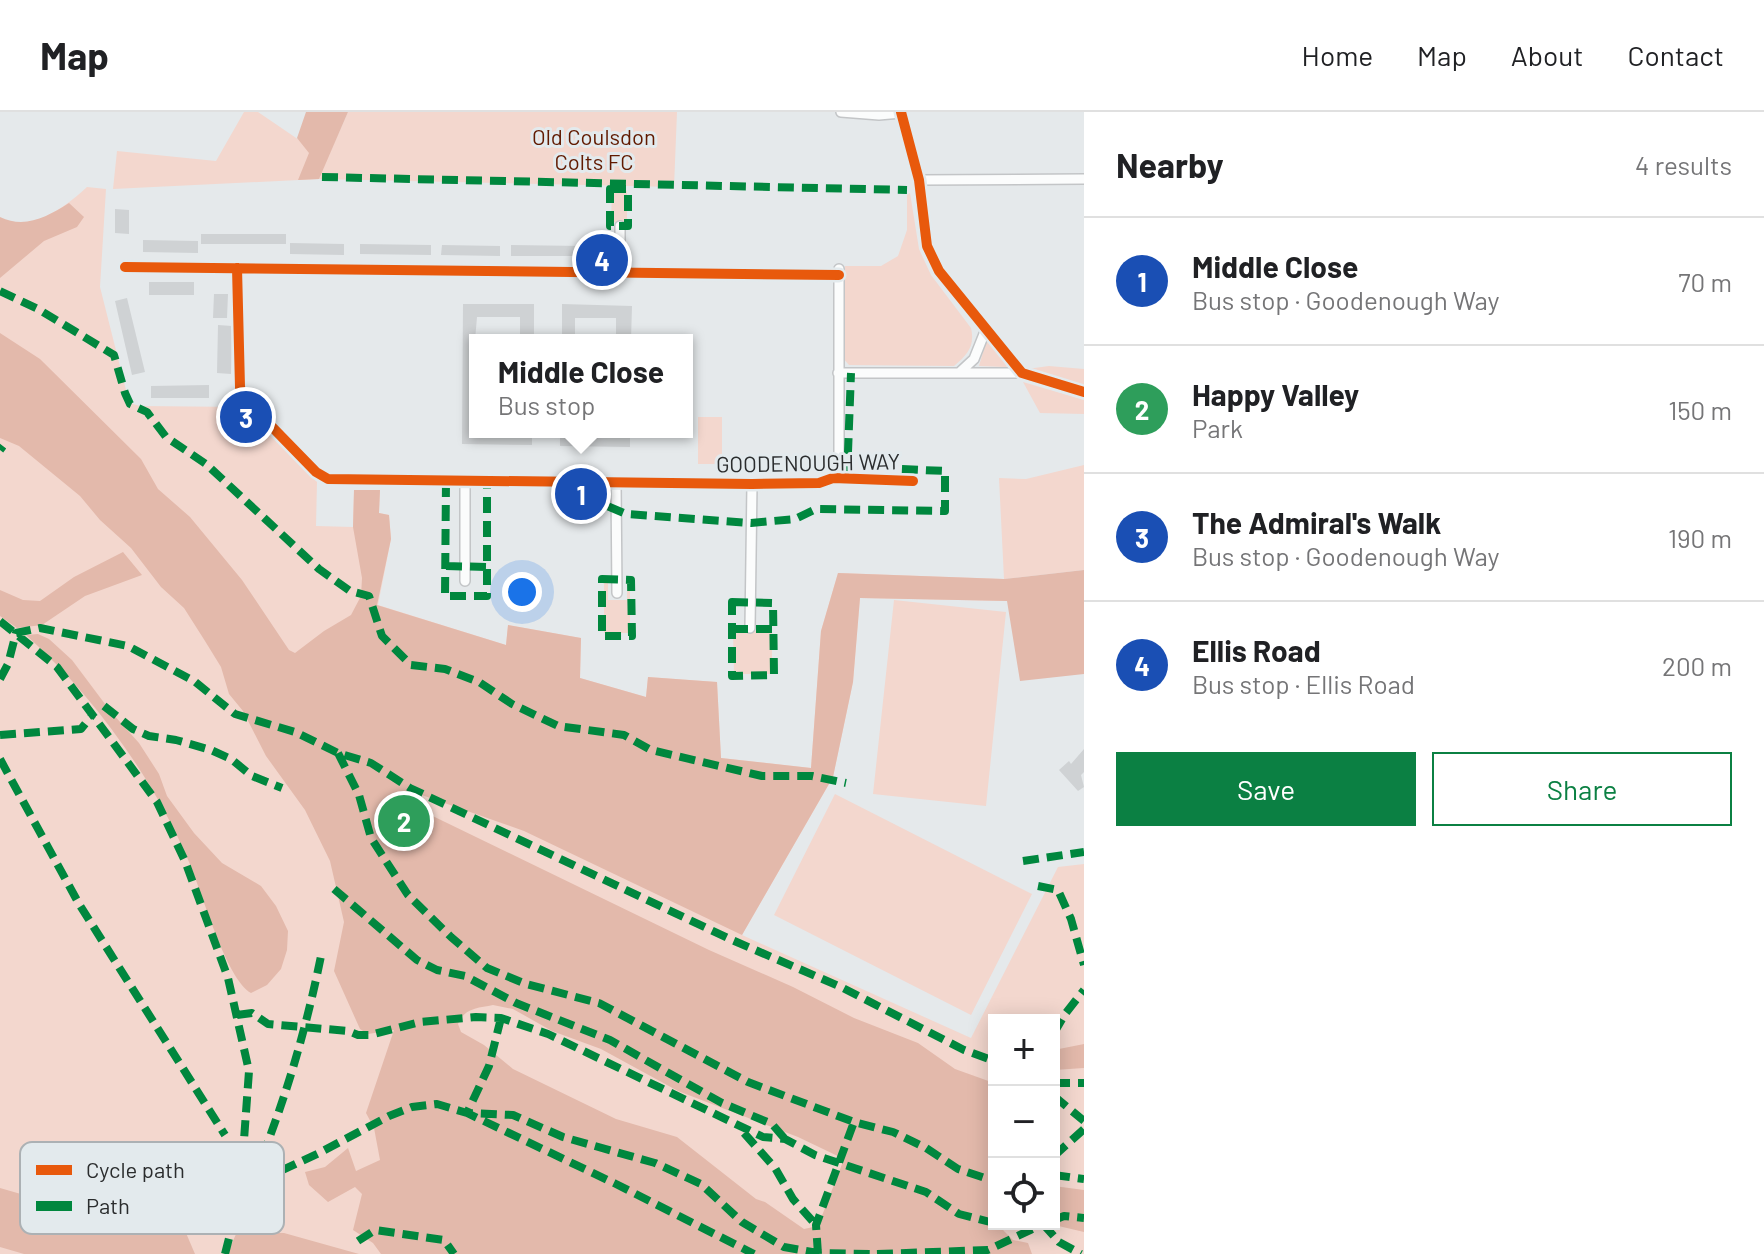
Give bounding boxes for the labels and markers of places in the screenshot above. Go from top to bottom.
pin: 4 [576,230,628,290]
pin: 3 [220,387,272,447]
pin: 1 [555,464,607,524]
pin: 2 [378,791,430,851]

